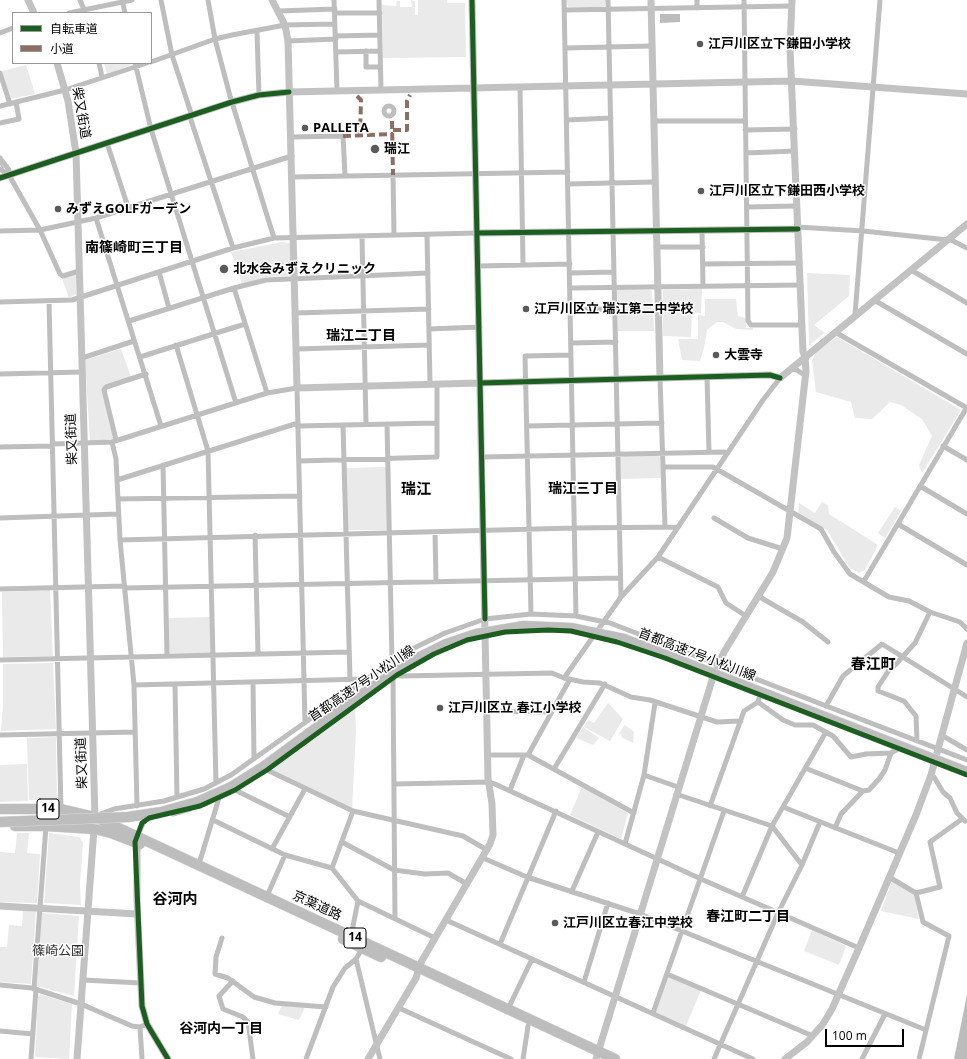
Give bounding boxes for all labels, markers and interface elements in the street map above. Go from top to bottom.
legend [12,12,152,64]
text: 自転車道 [50,20,98,37]
place label: 江戸川区立下鎌田小学校 [708,36,851,52]
marker: 江戸川区立下鎌田小学校 [695,39,705,49]
text: 小道 [50,40,74,57]
street label: 柴又街道 [69,86,93,140]
place label: PALLETA [313,120,369,136]
marker: PALLETA [300,123,310,133]
place label: 瑞江 [384,141,410,157]
marker: 瑞江 [369,143,381,155]
place label: 江戸川区立下鎌田西小学校 [709,183,865,199]
marker: 江戸川区立下鎌田西小学校 [696,186,706,196]
place label: みずえGOLFガーデン [66,201,191,217]
marker: みずえGOLFガーデン [53,204,63,214]
district label: 南篠崎町三丁目 [85,240,183,256]
place label: 北水会みずえクリニック [233,261,376,277]
marker: 北水会みずえクリニック [218,263,230,275]
place label: 江戸川区立 瑞江第二中学校 [534,301,693,317]
marker: 江戸川区立 瑞江第二中学校 [521,304,531,314]
district label: 瑞江二丁目 [326,328,396,344]
place label: 大雲寺 [724,347,763,363]
marker: 大雲寺 [711,350,721,360]
street label: 柴又街道 [63,413,81,465]
district label: 瑞江 [401,481,431,499]
district label: 瑞江三丁目 [548,481,618,497]
street label: 首都高速7号小松川線 [636,625,758,685]
street label: 首都高速7号小松川線 [306,643,418,725]
district label: 春江町 [851,656,895,674]
place label: 江戸川区立 春江小学校 [448,700,581,716]
marker: 江戸川区立 春江小学校 [435,703,445,713]
street label: 柴又街道 [73,737,91,789]
road number: 14 [37,799,59,819]
street label: 京葉道路 [290,888,344,924]
district label: 谷河内 [153,891,197,909]
district label: 春江町二丁目 [706,909,790,925]
place label: 江戸川区立春江中学校 [563,915,693,931]
marker: 江戸川区立春江中学校 [550,918,560,928]
road number: 14 [344,928,366,948]
park label: 篠崎公園 [32,943,84,959]
district label: 谷河内一丁目 [179,1021,263,1037]
scale bar [827,1021,906,1047]
text: 100 m [832,1027,867,1044]

